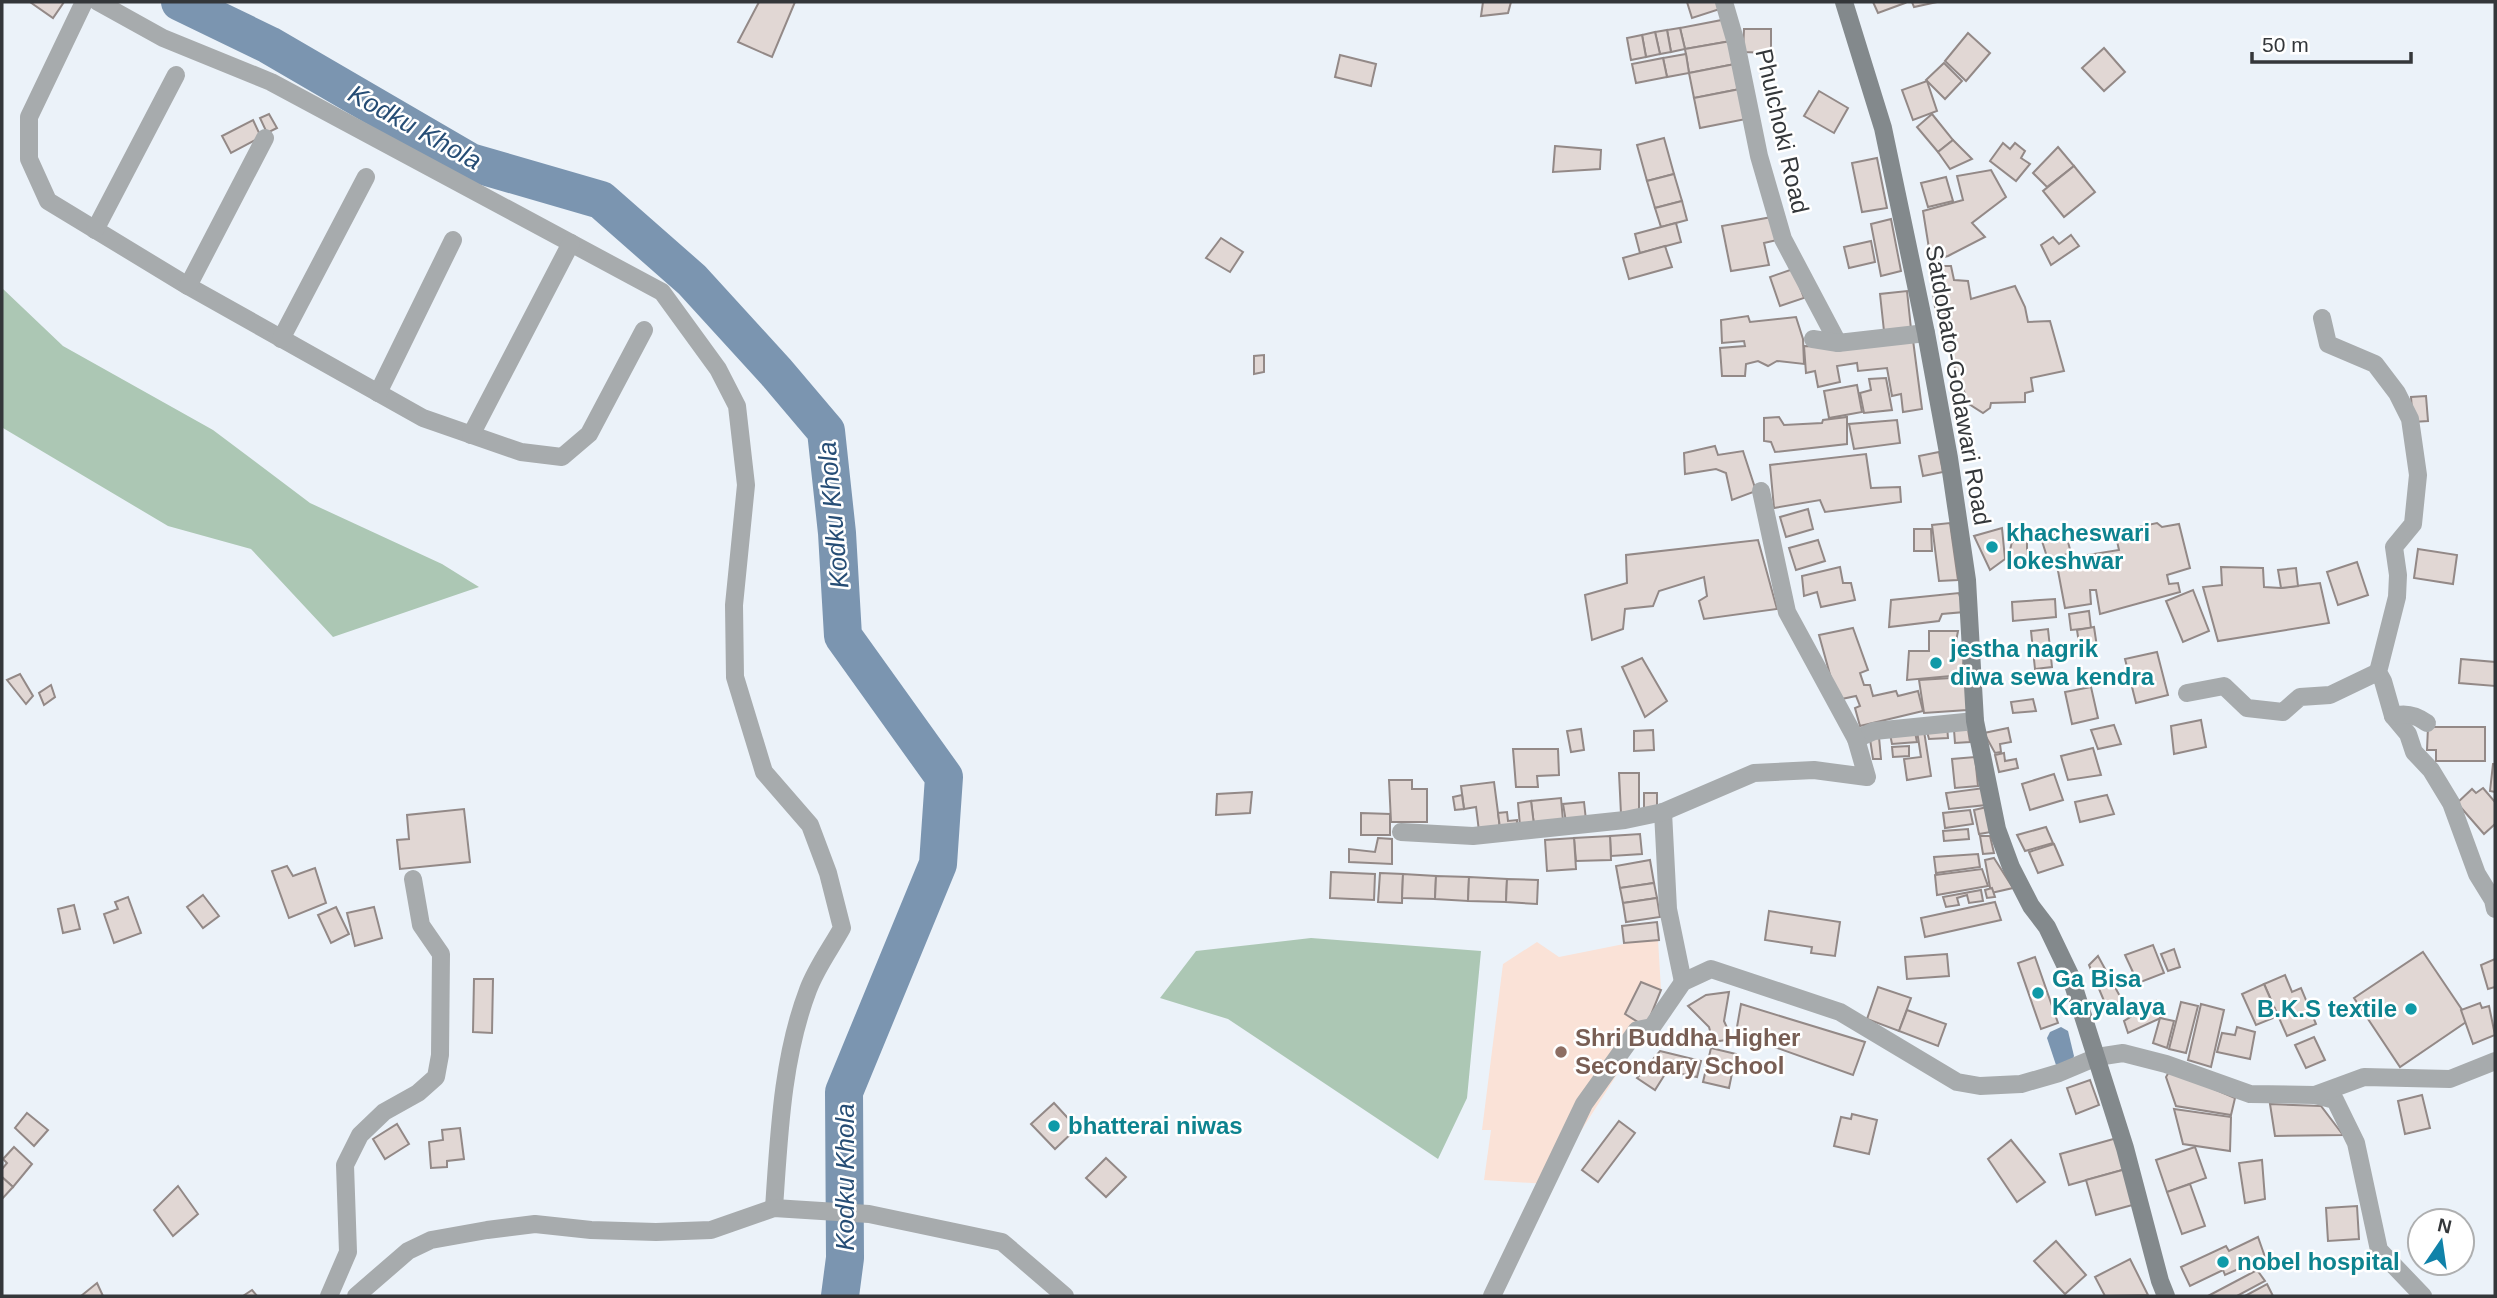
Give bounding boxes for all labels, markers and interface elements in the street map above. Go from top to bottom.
scale bar [2252,21,2411,65]
text: 50 m [2262,33,2309,56]
street label: Phulchoki Road [1750,46,1815,216]
water label: Kodku Khola [343,78,487,176]
street label: Satdobato-Godawari Road [1921,243,1996,527]
water label: Kodku Khola [812,440,854,590]
place label: khacheswari lokeshwar [2006,519,2150,574]
marker: khacheswari lokeshwar [1984,539,2000,555]
place label: jestha nagrik diwa sewa kendra [1949,635,2155,690]
marker: jestha nagrik diwa sewa kendra [1928,655,1944,671]
place label: Ga Bisa Karyalaya [2052,965,2166,1020]
marker: Ga Bisa Karyalaya [2030,985,2046,1001]
place label: B.K.S textile [2257,995,2397,1022]
marker: B.K.S textile [2403,1001,2419,1017]
place label: Shri Buddha Higher Secondary School [1575,1024,1800,1079]
marker: Shri Buddha Higher Secondary School [1553,1044,1569,1060]
water label: Kodku Khola [830,1103,860,1251]
place label: bhatterai niwas [1068,1112,1243,1139]
marker: bhatterai niwas [1046,1118,1062,1134]
north arrow [2406,1207,2476,1277]
text: N [2436,1214,2454,1238]
place label: nobel hospital [2237,1248,2400,1275]
marker: nobel hospital [2215,1254,2231,1270]

